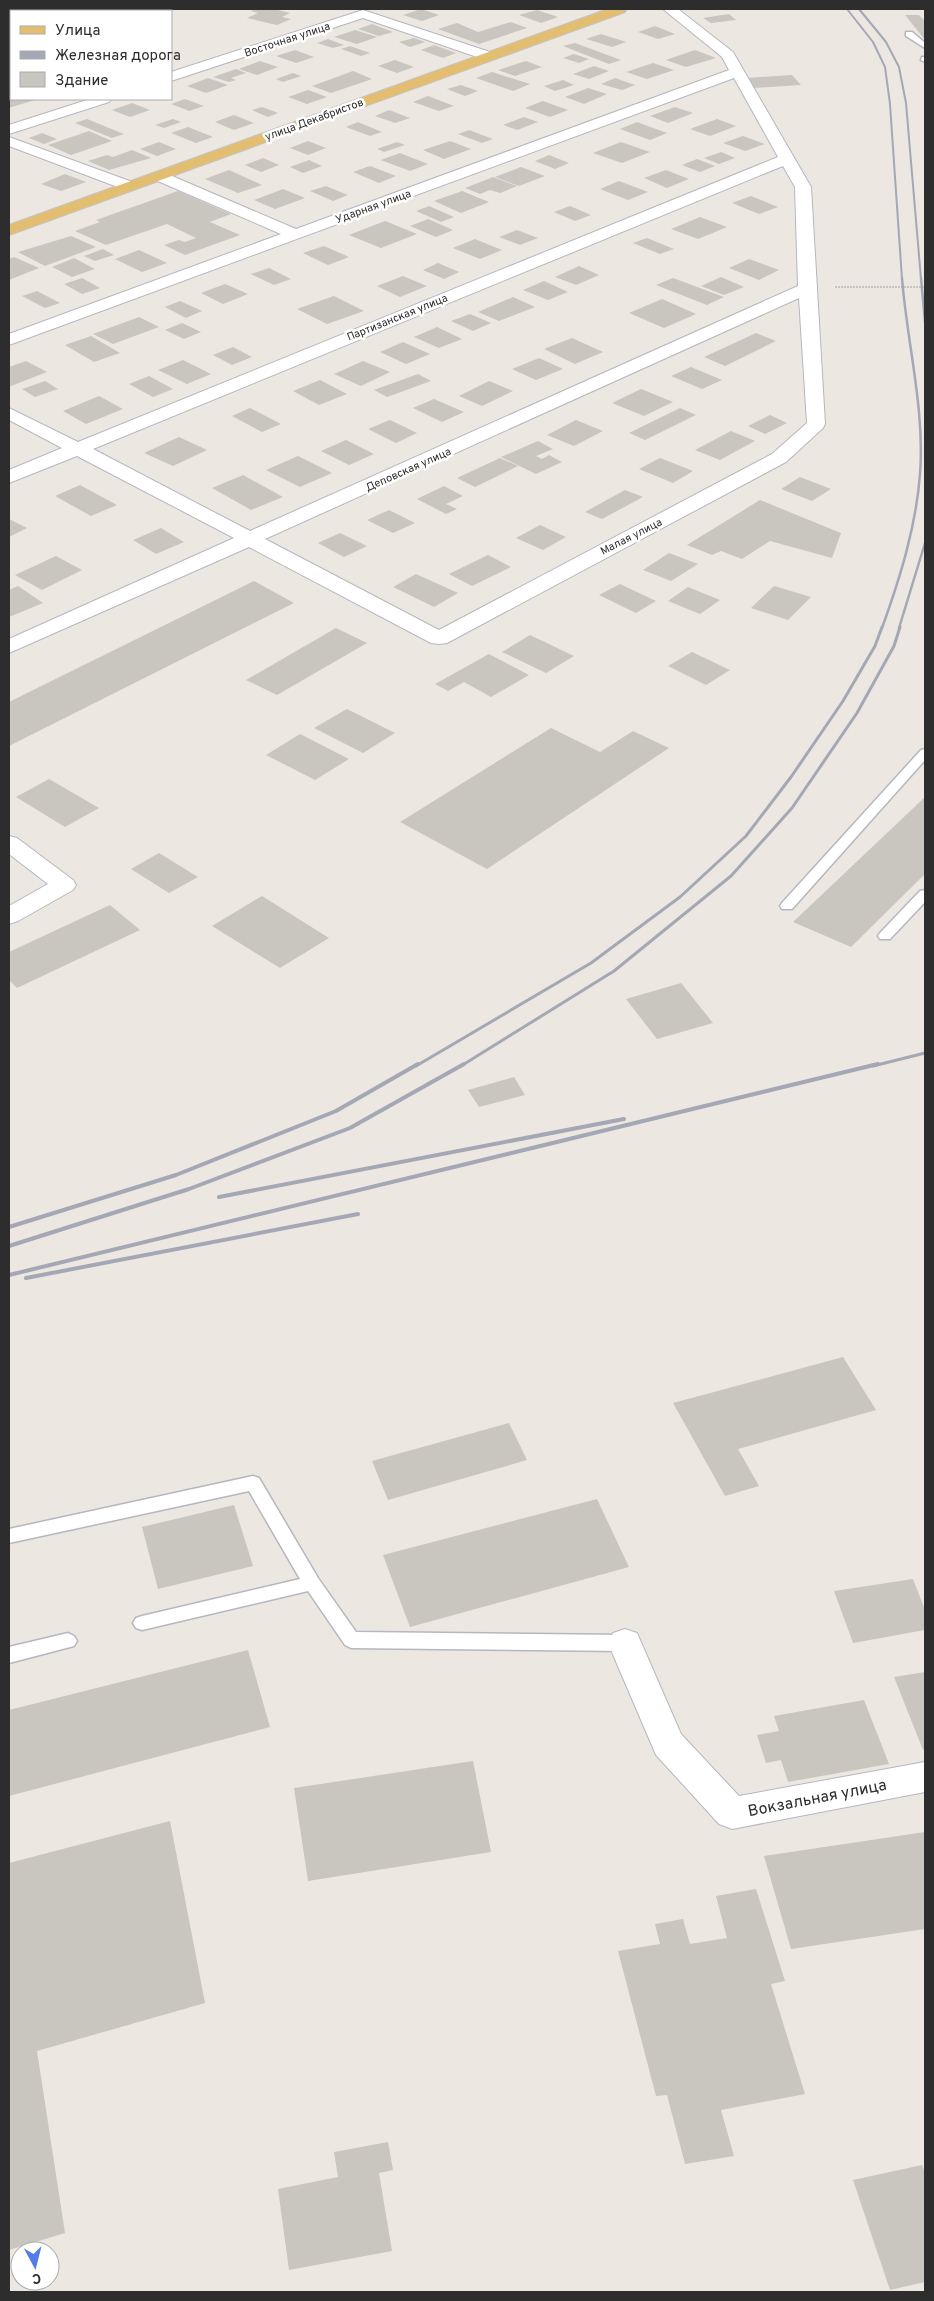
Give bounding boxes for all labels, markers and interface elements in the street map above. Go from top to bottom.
legend [10,10,172,100]
street label: Восточная улица [243,19,332,60]
text: Улица [55,22,100,41]
text: Железная дорога [55,47,181,66]
text: Здание [55,72,108,91]
street label: улица Декабристов [263,96,366,144]
street label: Ударная улица [334,187,413,227]
street label: Партизанская улица [345,291,450,345]
street label: Деповская улица [363,445,454,495]
street label: Малая улица [598,515,665,558]
street label: Вокзальная улица [746,1776,889,1822]
north arrow [10,2241,60,2291]
text: С [31,2268,42,2286]

